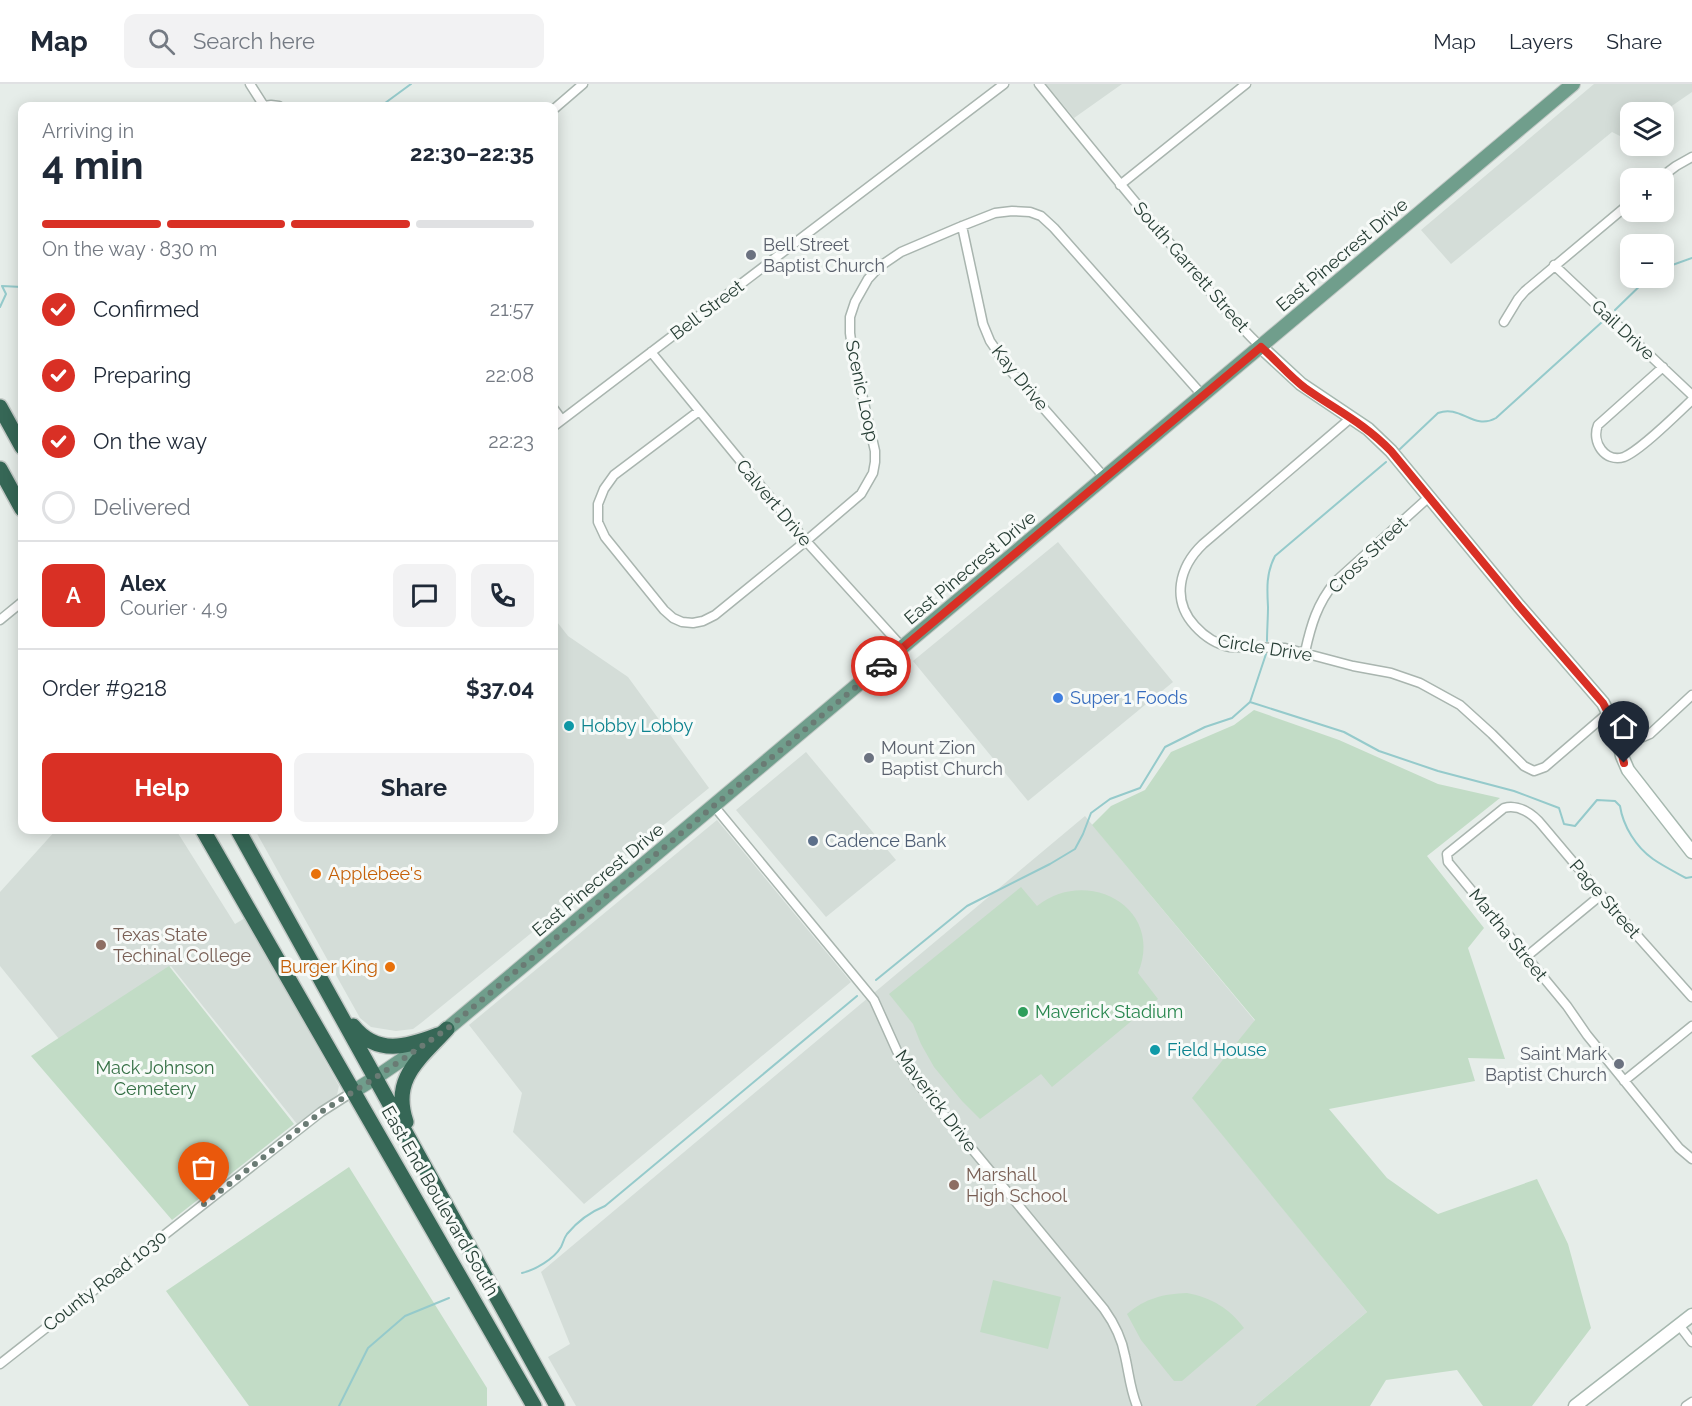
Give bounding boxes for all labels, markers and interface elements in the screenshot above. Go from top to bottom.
search box [124,14,544,68]
text: Map [30,25,88,58]
icon: search [145,25,178,58]
text: Search here [193,28,315,54]
text: Map [1433,29,1476,54]
text: Layers [1509,29,1573,54]
text: Share [1606,29,1662,54]
map controls [1620,102,1674,288]
button: layers [1620,102,1674,156]
text: Arriving in [42,119,134,143]
text: 22:30–22:35 [410,140,534,166]
text: 4 min [42,142,143,188]
button: + [1620,168,1674,222]
street label: East Pinecrest Drive [1272,193,1412,316]
street label: South Garrett Street [1129,197,1254,336]
place label: Bell Street Baptist Church [763,234,885,276]
button: − [1620,234,1674,288]
text: On the way · 830 m [42,237,217,261]
marker: Bell Street Baptist Church [744,248,758,262]
street label: Bell Street [666,275,747,344]
icon: check [42,293,75,326]
street label: Gail Drive [1587,295,1660,364]
text: Confirmed [93,296,200,322]
text: 21:57 [490,297,534,321]
street label: Scenic Loop [842,338,883,443]
street label: Kay Drive [988,341,1053,415]
icon: check [42,359,75,392]
text: Preparing [93,362,191,388]
text: 22:08 [485,363,534,387]
icon: check [42,425,75,458]
text: On the way [93,428,207,454]
text: 22:23 [488,429,534,453]
street label: Calvert Drive [732,455,817,551]
text: Delivered [93,494,191,520]
street label: East Pinecrest Drive [900,506,1040,629]
street label: Cross Street [1324,512,1411,597]
button: chat [393,564,456,627]
button: phone [471,564,534,627]
text: Alex [120,570,166,596]
text: A [66,582,81,608]
text: Courier · 4.9 [120,596,228,620]
street label: Circle Drive [1216,630,1314,665]
courier [851,636,911,696]
icon: car [865,650,898,683]
text: Order #9218 [42,675,167,701]
text: $37.04 [466,675,534,701]
place label: Super 1 Foods [1070,687,1188,708]
marker: Super 1 Foods [1051,691,1065,705]
pin [1598,701,1649,763]
icon: home [1607,710,1640,743]
place label: Hobby Lobby [581,715,693,736]
marker: Hobby Lobby [562,719,576,733]
place label: Mount Zion Baptist Church [881,737,1003,779]
marker: Mount Zion Baptist Church [862,751,876,765]
button: Help [42,753,282,822]
button: Share [294,753,534,822]
street label: East Pinecrest Drive [528,818,668,941]
place label: Cadence Bank [825,830,947,851]
marker: Cadence Bank [806,834,820,848]
street label: Page Street [1566,855,1645,942]
place label: Applebee's [328,863,422,884]
marker: Applebee's [309,867,323,881]
street label: Martha Street [1465,884,1552,985]
place label: Texas State Techinal College [113,924,252,966]
marker: Texas State Techinal College [94,938,108,952]
place label: Burger King [280,956,378,977]
marker: Burger King [383,960,397,974]
place label: Maverick Stadium [1035,1001,1183,1022]
marker: Maverick Stadium [1016,1005,1030,1019]
place label: Field House [1167,1039,1267,1060]
marker: Field House [1148,1043,1162,1057]
place label: Saint Mark Baptist Church [1485,1043,1607,1085]
street label: Maverick Drive [891,1046,982,1156]
park label: Mack Johnson Cemetery [95,1057,215,1099]
marker: Saint Mark Baptist Church [1612,1057,1626,1071]
street label: East End Boulevard South [377,1102,503,1299]
pin [178,1142,229,1204]
icon: bag [187,1151,220,1184]
place label: Marshall High School [966,1164,1067,1206]
marker: Marshall High School [947,1178,961,1192]
street label: County Road 1030 [39,1226,171,1335]

